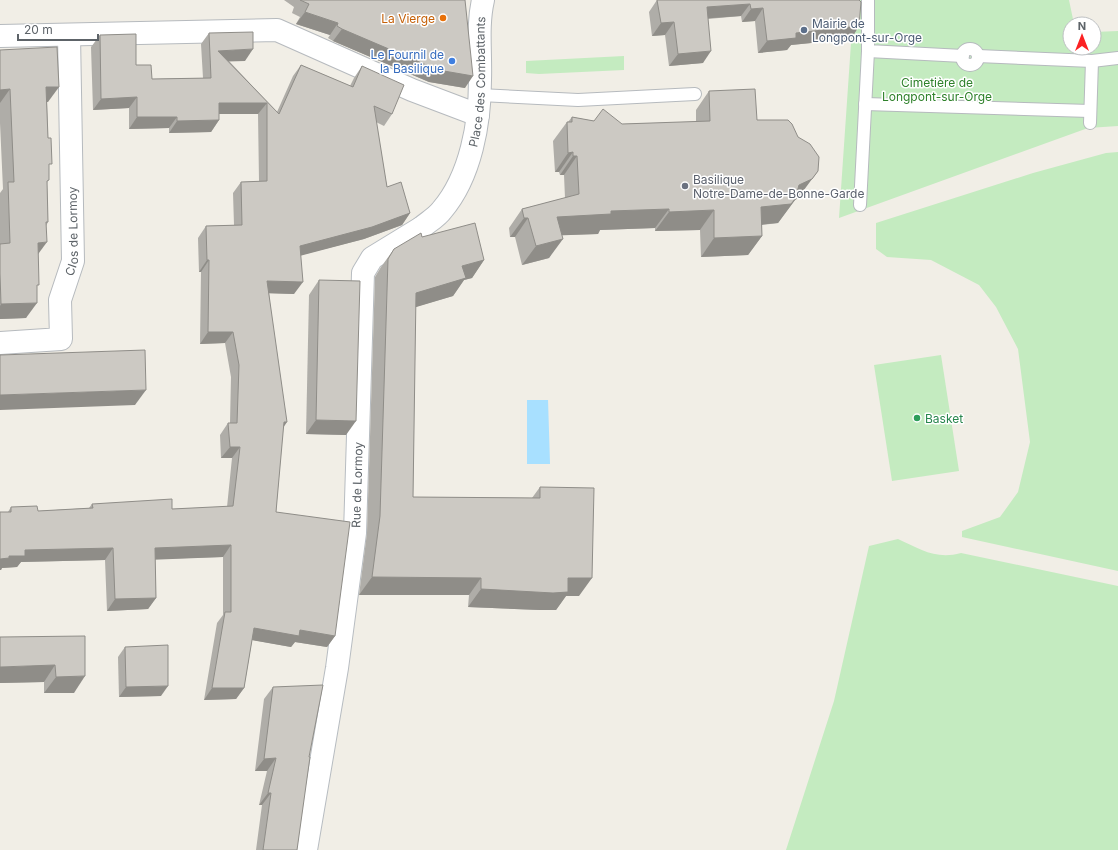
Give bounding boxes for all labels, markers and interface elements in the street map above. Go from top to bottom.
place label: La Vierge [381,11,435,26]
marker: La Vierge [438,13,448,23]
scale bar [18,16,98,42]
street label: Place des Combattants [465,16,488,148]
place label: Mairie de Longpont-sur-Orge [812,16,922,45]
north arrow [1062,16,1102,56]
text: N [1078,19,1086,33]
text: 20 m [24,22,53,37]
marker: Mairie de Longpont-sur-Orge [799,25,809,35]
place label: Le Fournil de la Basilique [371,47,444,76]
marker: Le Fournil de la Basilique [447,56,457,66]
park label: Cimetière de Longpont-sur-Orge [882,75,992,104]
place label: Basilique Notre-Dame-de-Bonne-Garde [693,172,864,201]
marker: Basilique Notre-Dame-de-Bonne-Garde [680,181,690,191]
street label: Clos de Lormoy [61,186,81,278]
place label: Basket [925,411,963,426]
marker: Basket [912,413,922,423]
street label: Rue de Lormoy [348,441,365,528]

